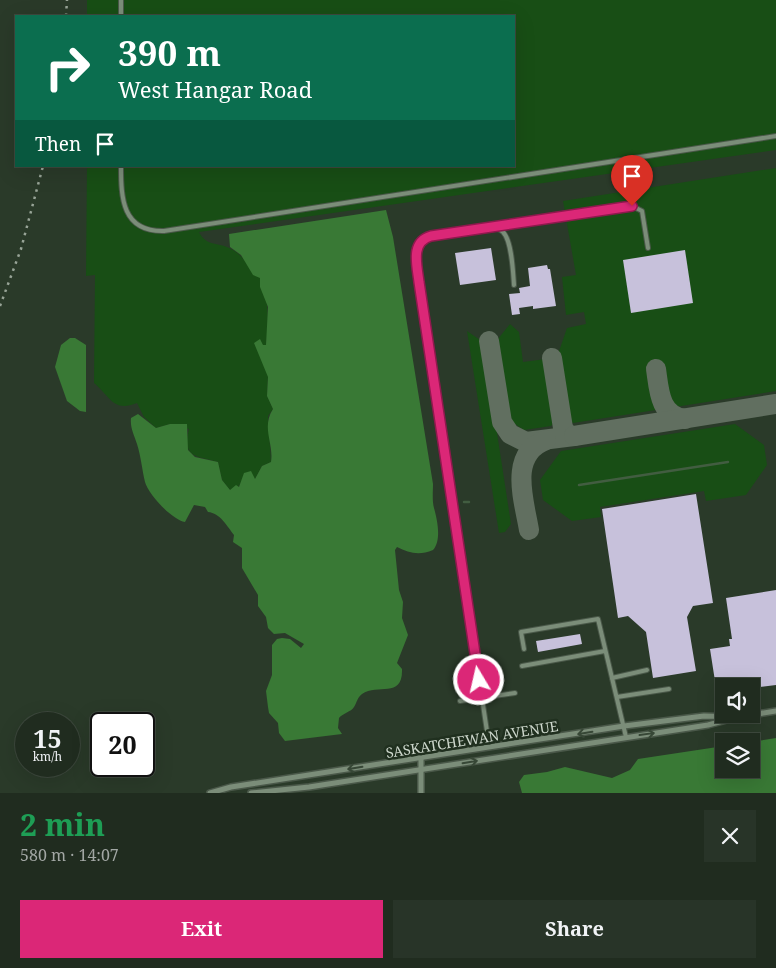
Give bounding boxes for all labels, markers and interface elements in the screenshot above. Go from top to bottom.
text: 390 m [118,29,221,76]
icon: right [35,35,100,100]
text: West Hangar Road [118,74,312,104]
icon: arrive [91,130,119,158]
text: Then [35,131,81,157]
pin [611,155,653,206]
icon: arrive [618,162,646,190]
position arrow [452,653,504,705]
map controls [715,678,760,778]
button: sound [715,678,760,723]
speed limit sign: 20 [90,712,155,777]
street label: SASKATCHEWAN AVENUE [384,716,560,762]
text: 15 [33,721,62,755]
one-way arrow [577,728,593,738]
one-way arrow [639,729,655,739]
button: layers [715,733,760,778]
text: km/h [33,748,62,765]
one-way arrow [461,757,477,767]
one-way arrow [347,764,363,774]
text: 2 min [20,804,105,845]
button: close [704,810,756,862]
text: 580 m · 14:07 [20,844,119,866]
button: Exit [20,900,383,958]
button: Share [393,900,756,958]

